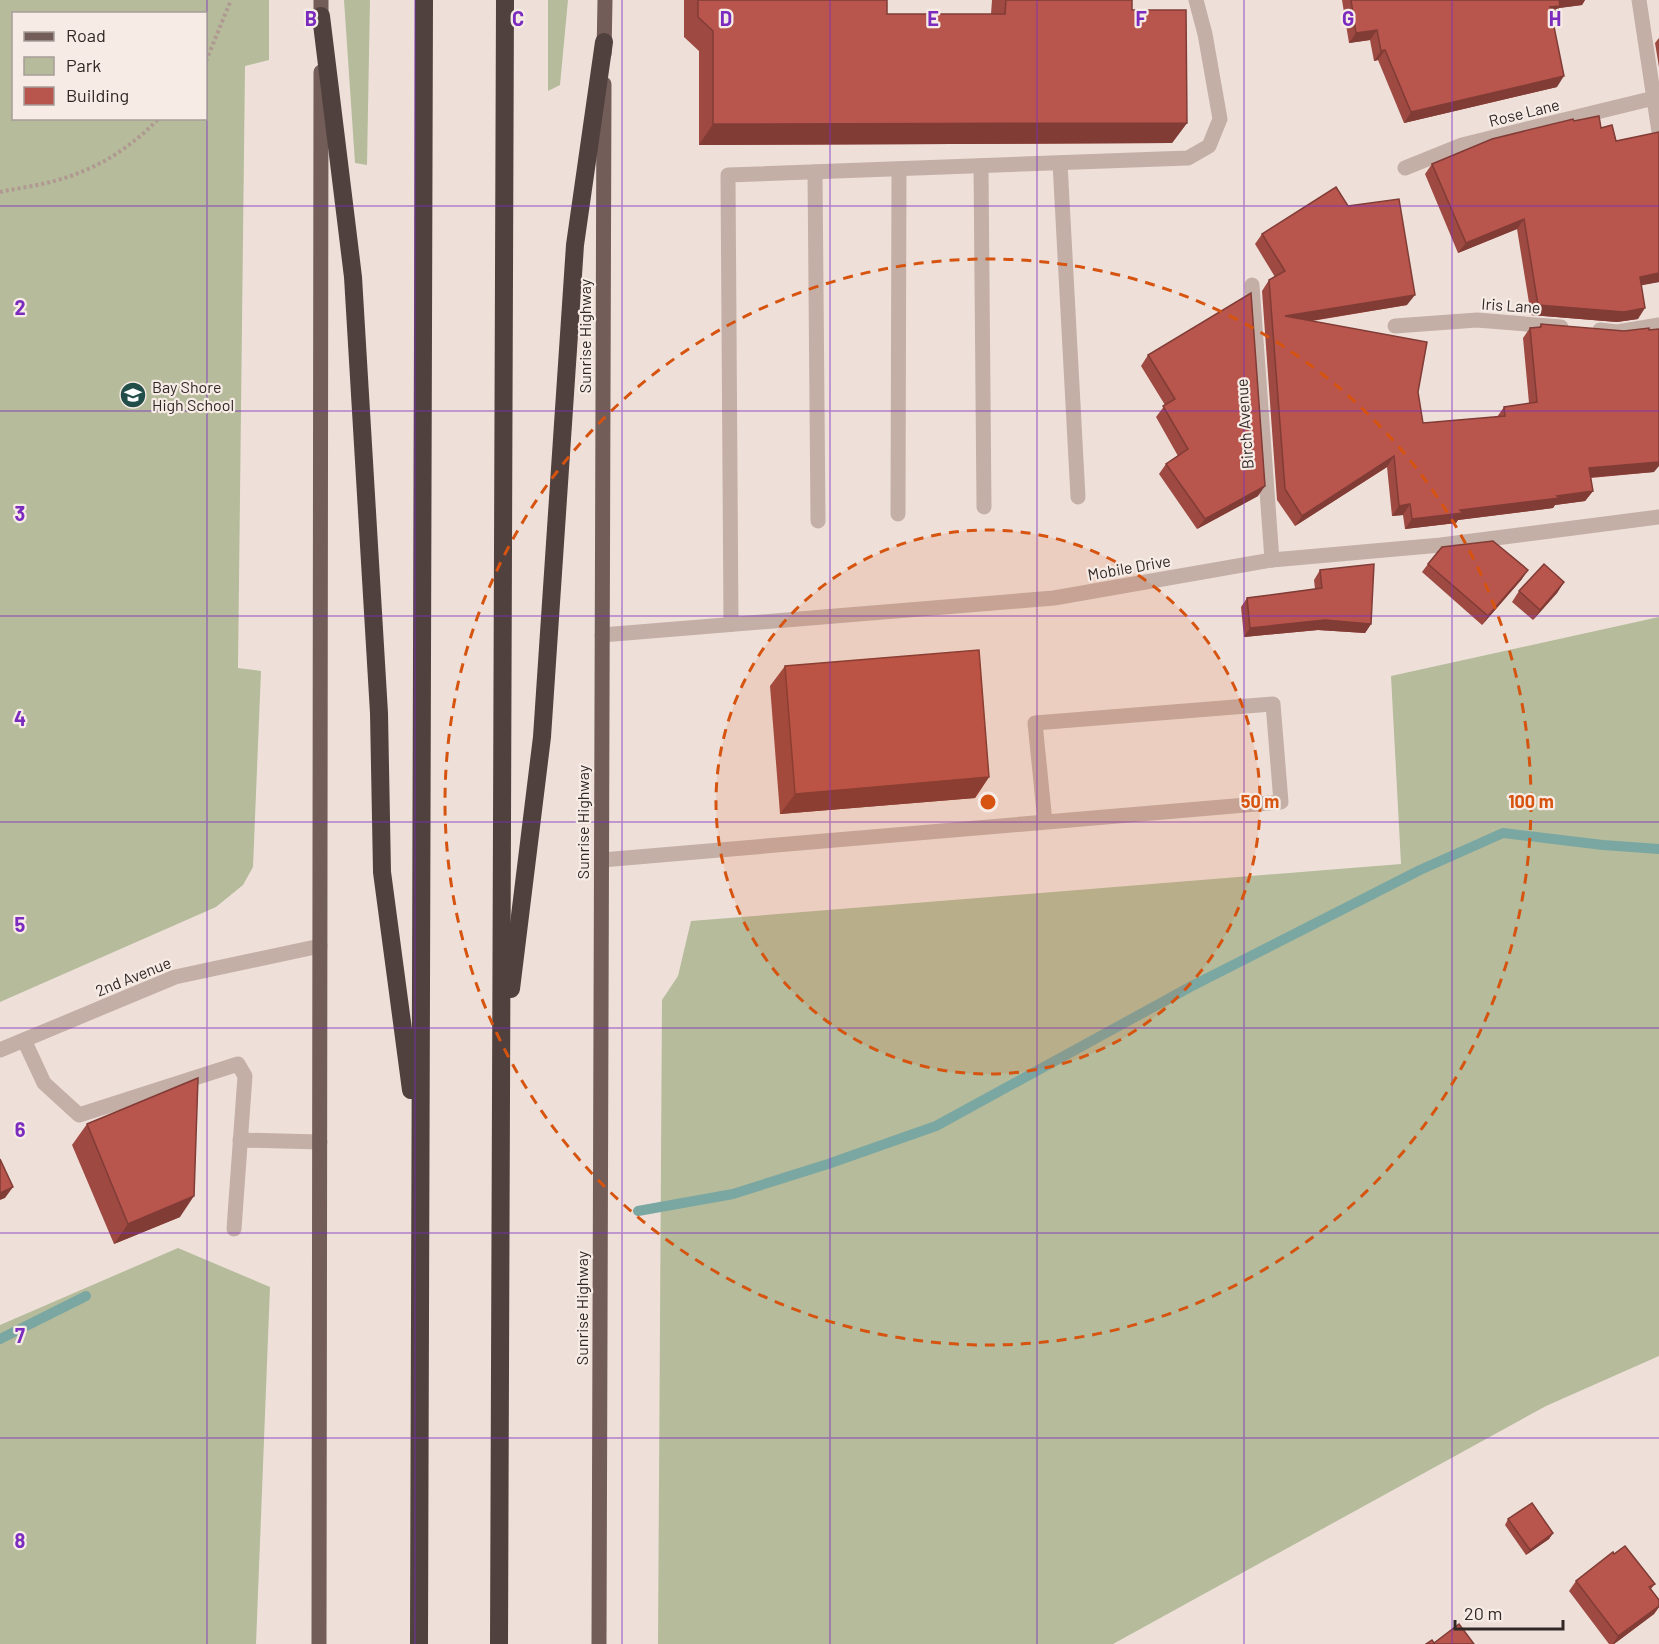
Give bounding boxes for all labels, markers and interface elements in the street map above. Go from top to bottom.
text: B [305,6,317,30]
text: C [512,6,524,30]
text: D [720,6,732,30]
text: E [927,6,939,30]
text: F [1135,6,1147,30]
text: G [1342,6,1354,30]
text: H [1549,6,1561,30]
legend [12,12,207,120]
text: Road [66,24,106,46]
text: Park [66,54,101,76]
text: Building [66,84,129,106]
street label: Rose Lane [1487,94,1561,130]
street label: Sunrise Highway [575,278,594,393]
street label: Iris Lane [1481,293,1541,317]
text: 2 [14,295,26,319]
place label: Bay Shore High School [152,377,234,414]
street label: Birch Avenue [1231,378,1257,470]
school or university icon: Bay Shore High School [118,380,148,410]
text: 3 [15,501,25,525]
street label: Mobile Drive [1086,550,1172,584]
text: 4 [14,706,26,730]
street label: Sunrise Highway [573,764,592,879]
text: 50 m [1241,790,1279,812]
text: 100 m [1508,790,1554,812]
centre of rings [978,792,998,812]
text: 5 [15,912,26,936]
street label: 2nd Avenue [92,952,174,1000]
text: 6 [15,1117,26,1141]
street label: Sunrise Highway [572,1250,591,1365]
text: 7 [15,1323,25,1347]
text: 8 [15,1528,26,1552]
scale bar [1455,1593,1563,1631]
text: 20 m [1464,1602,1502,1624]

